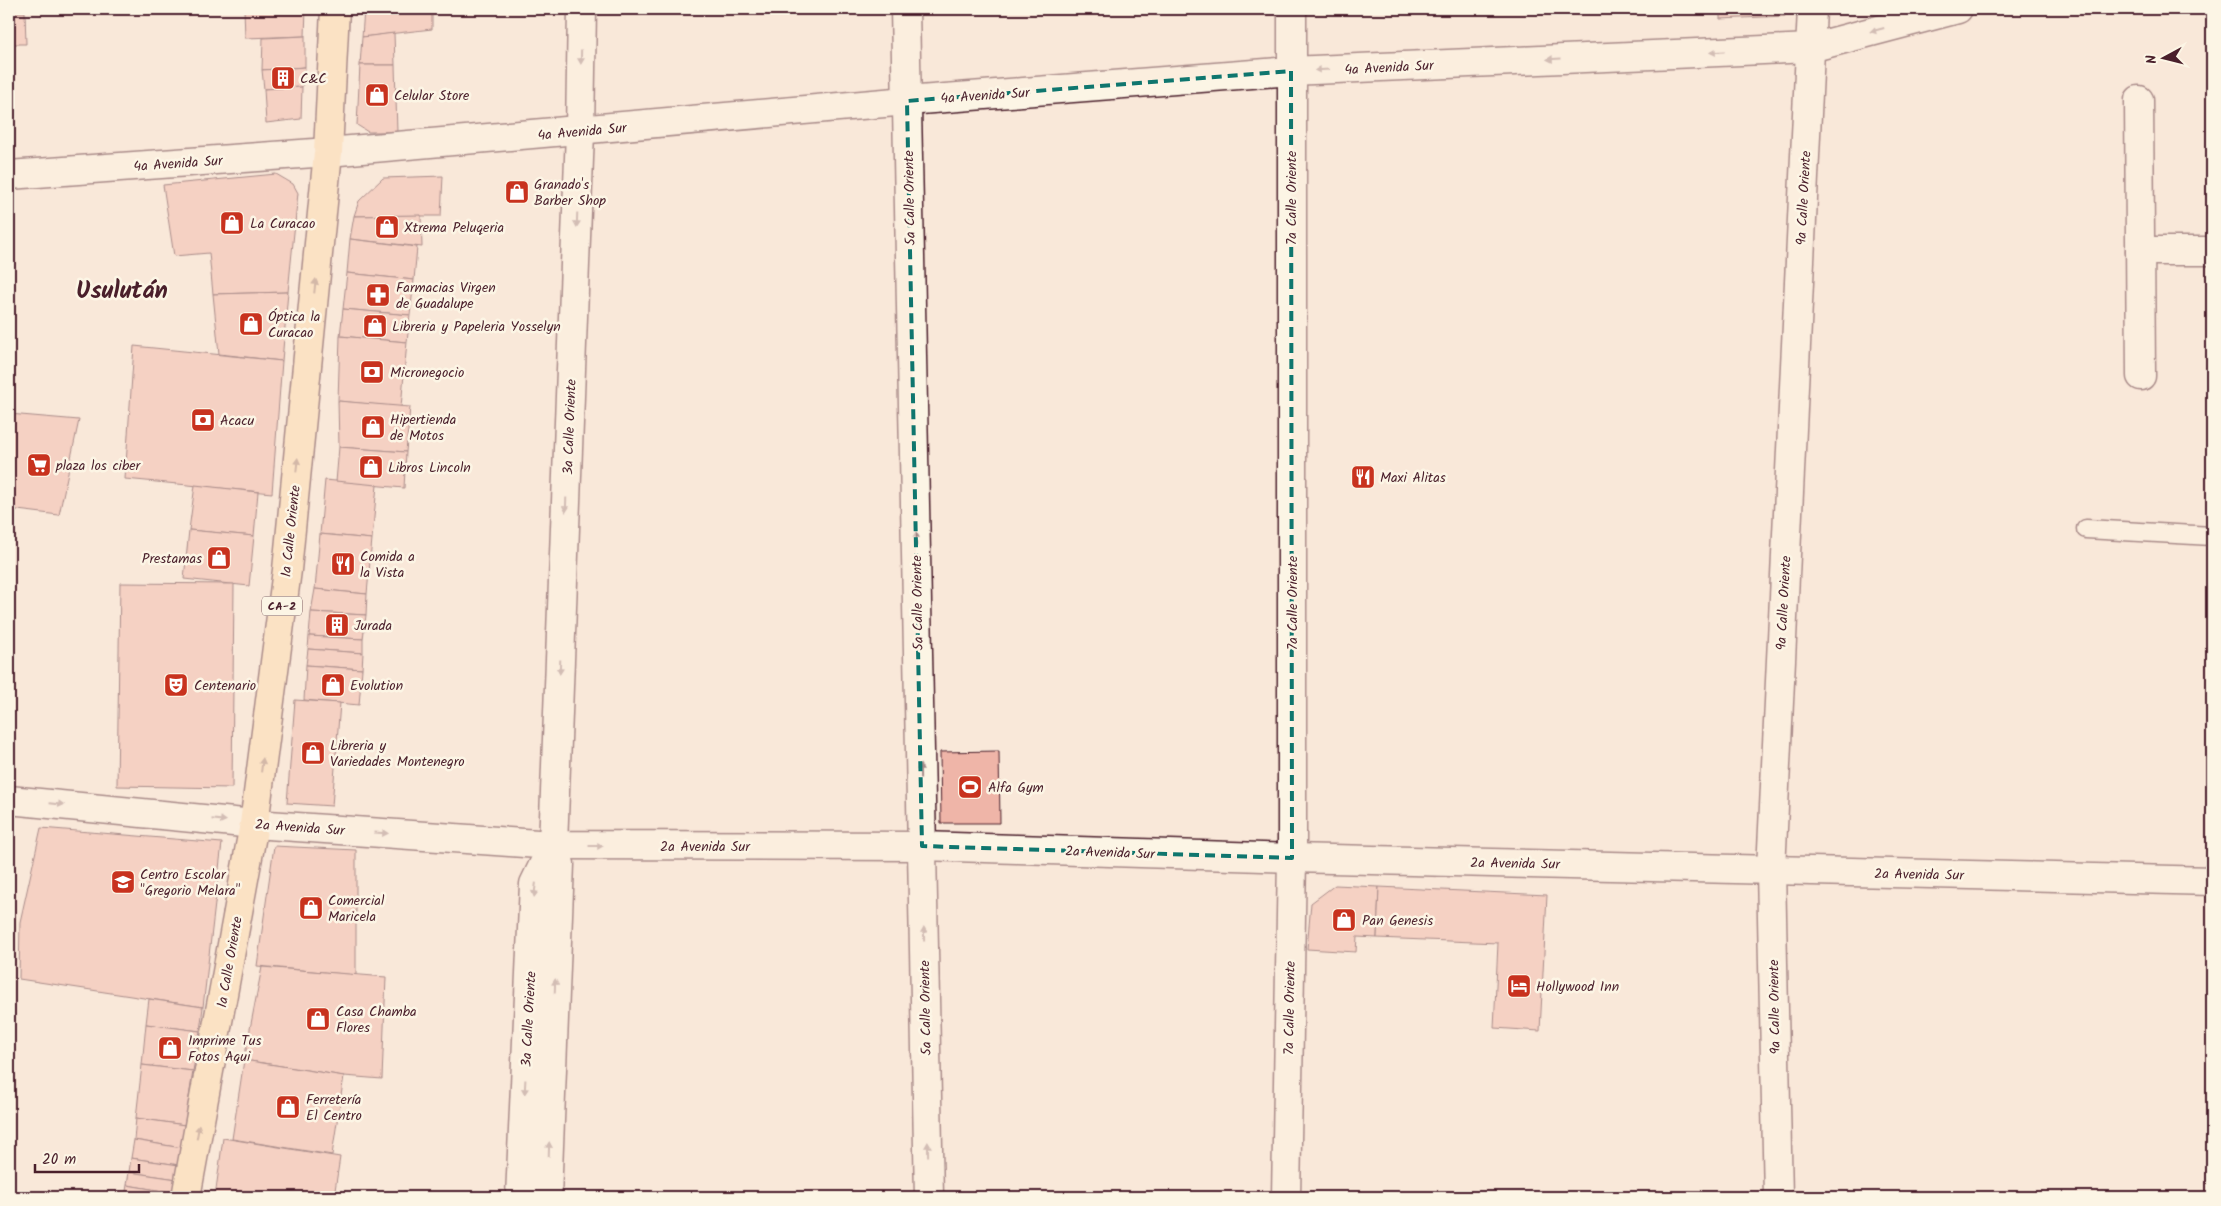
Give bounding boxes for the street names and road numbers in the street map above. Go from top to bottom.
street label: 4a Avenida Sur [1344,55,1436,81]
street label: 4a Avenida Sur [940,82,1032,110]
street label: 4a Avenida Sur [537,117,629,147]
street label: 5a Calle Oriente [898,149,922,246]
street label: 9a Calle Oriente [1791,149,1817,246]
street label: 4a Avenida Sur [133,150,225,178]
street label: 7a Calle Oriente [1281,150,1303,245]
street label: 3a Calle Oriente [557,378,583,475]
street label: 1a Calle Oriente [275,483,307,578]
street label: 5a Calle Oriente [906,554,930,651]
street label: 9a Calle Oriente [1771,554,1797,651]
street label: 7a Calle Oriente [1282,555,1304,650]
road number: CA-2 [262,596,302,616]
street label: 2a Avenida Sur [254,814,347,842]
street label: 2a Avenida Sur [660,836,751,858]
street label: 2a Avenida Sur [1065,840,1157,866]
street label: 2a Avenida Sur [1470,852,1561,876]
street label: 2a Avenida Sur [1874,863,1965,887]
street label: 1a Calle Oriente [211,914,249,1010]
street label: 5a Calle Oriente [914,959,938,1056]
street label: 9a Calle Oriente [1763,959,1787,1055]
street label: 7a Calle Oriente [1278,960,1302,1055]
street label: 3a Calle Oriente [516,970,543,1068]

